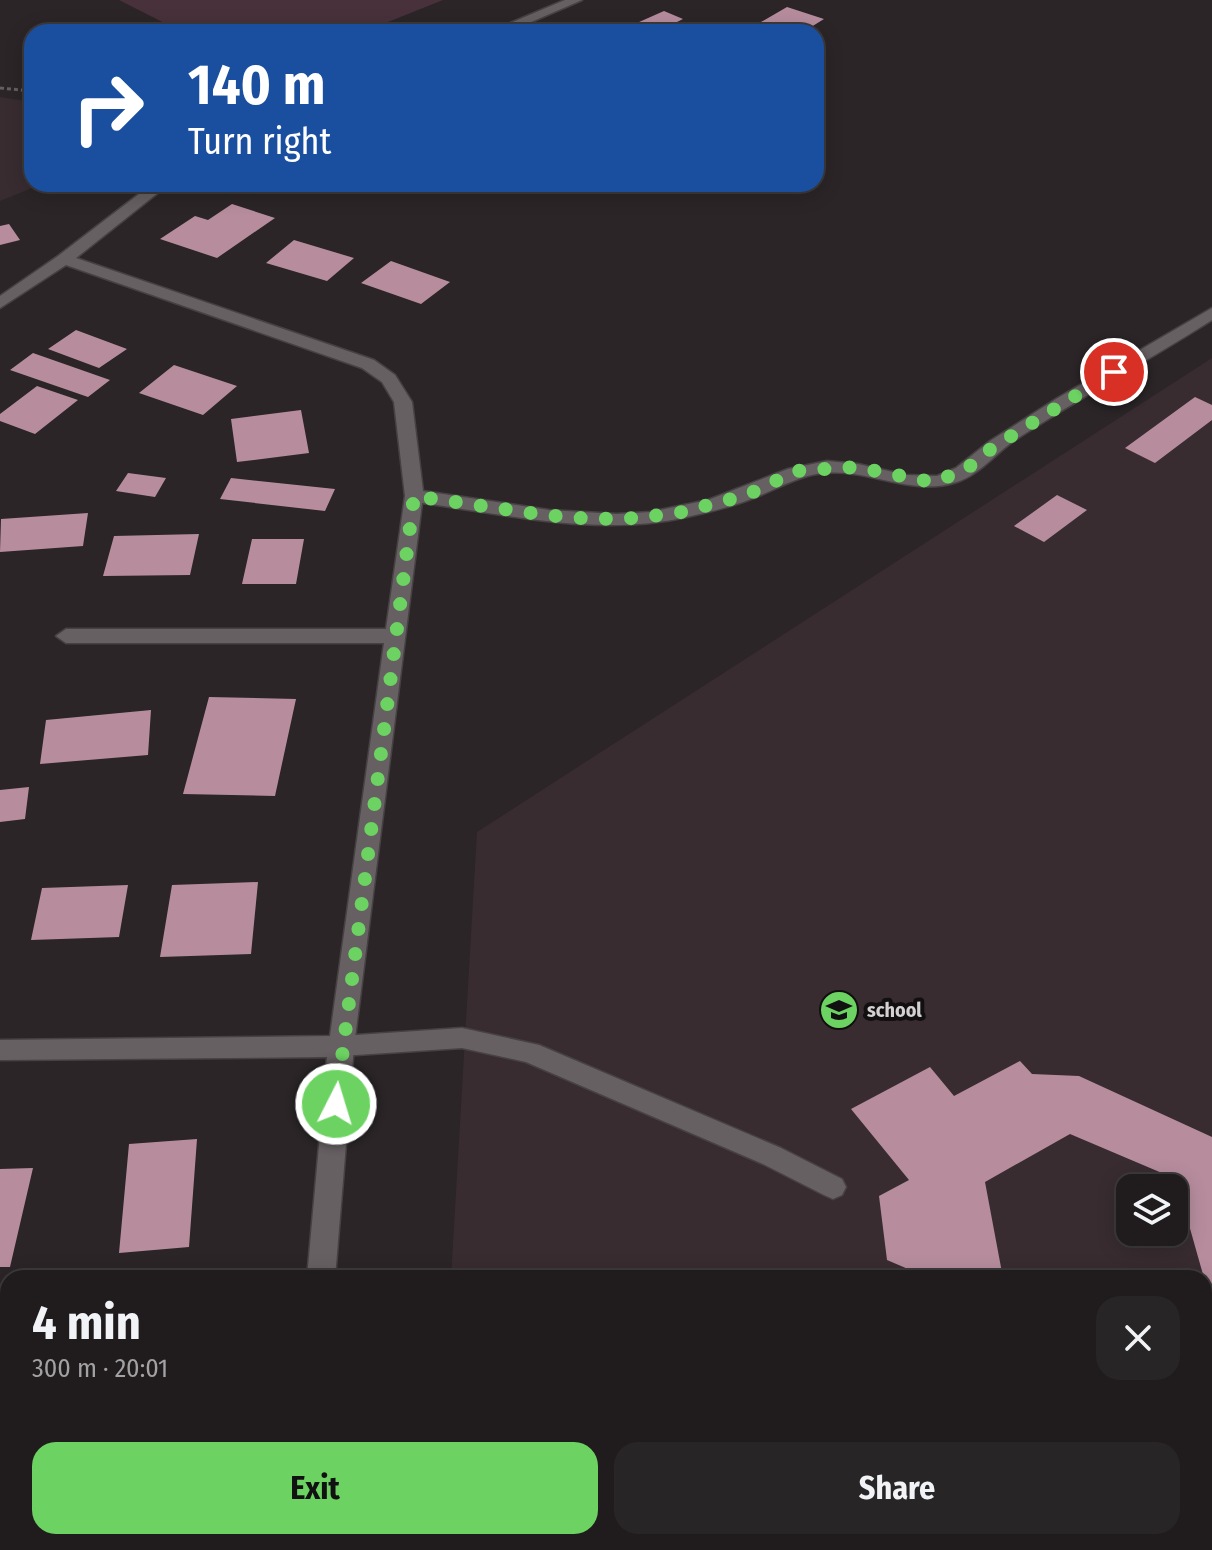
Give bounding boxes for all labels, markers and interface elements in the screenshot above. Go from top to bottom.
text: 140 m [188,52,325,119]
icon: right [56,56,160,160]
text: Turn right [188,120,331,164]
pin [1080,338,1148,406]
icon: arrive [1092,350,1136,394]
school or university icon: school [818,989,860,1031]
place label: school [867,998,922,1022]
position arrow [294,1062,378,1146]
map controls [1116,1174,1188,1246]
button: layers [1116,1174,1188,1246]
text: 4 min [32,1294,141,1352]
button: close [1096,1296,1180,1380]
text: 300 m · 20:01 [32,1353,168,1384]
button: Exit [32,1442,598,1534]
button: Share [614,1442,1180,1534]

